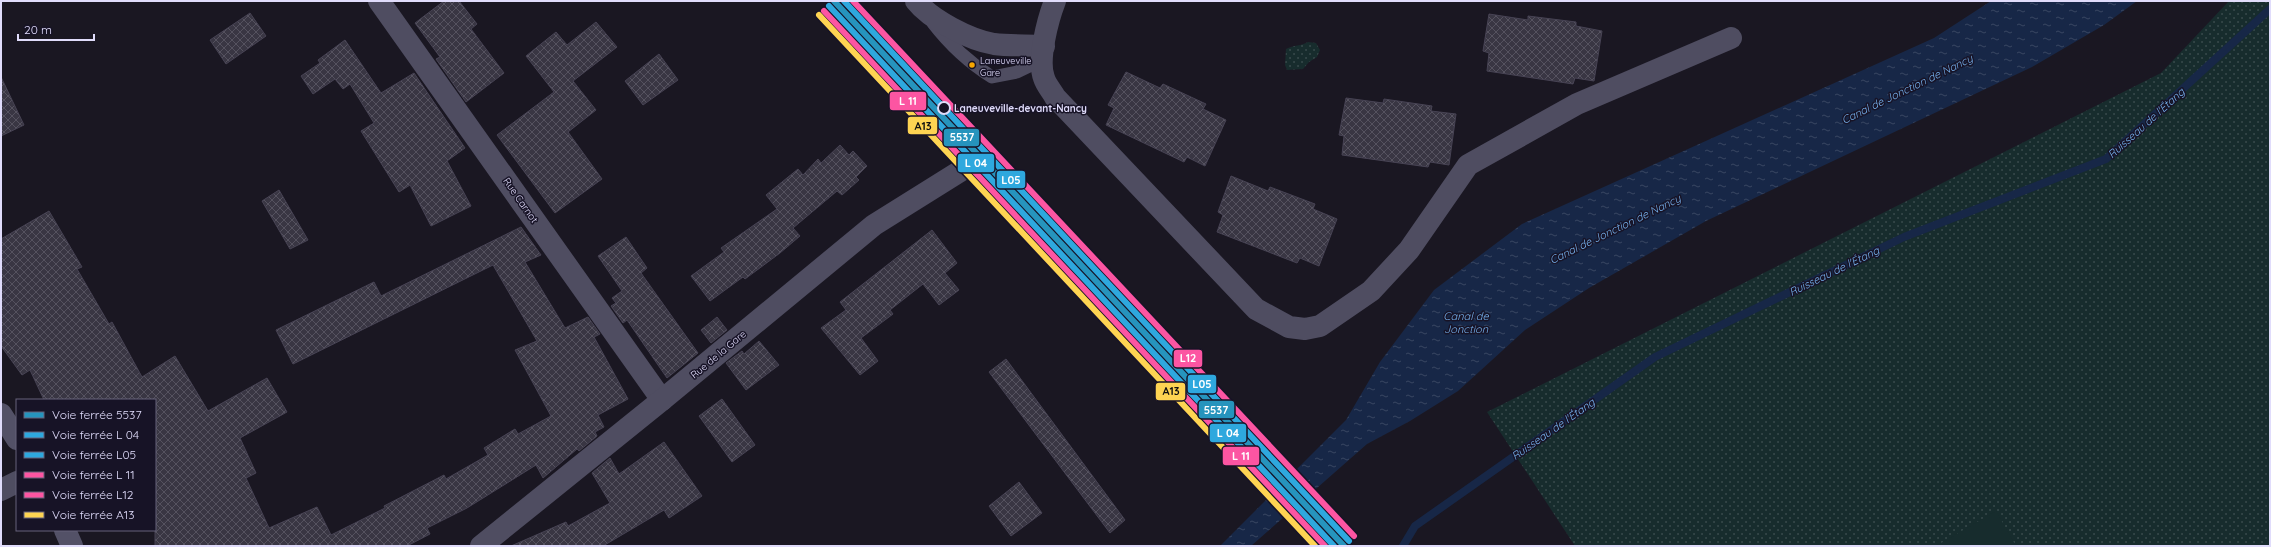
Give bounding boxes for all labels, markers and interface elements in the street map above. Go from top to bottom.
scale bar [18,16,94,42]
text: 20 m [24,22,52,37]
water label: Canal de Jonction de Nancy [1839,51,1976,127]
place label: Laneuveville Gare [980,55,1031,78]
marker: Laneuveville Gare [967,60,977,70]
water label: Ruisseau de l'Étang [2105,84,2188,161]
line badge: L 11 [889,91,927,111]
text: L 11 [899,94,917,108]
marker: Laneuveville-devant-Nancy [937,101,951,115]
place label: Laneuveville-devant-Nancy [954,102,1087,115]
line badge: A13 [907,116,938,135]
text: A13 [914,119,932,133]
line badge: 5537 [943,128,980,147]
text: 5537 [950,130,974,144]
line badge: L 04 [957,153,995,173]
text: L 04 [965,156,988,170]
line badge: L05 [996,170,1026,189]
text: L05 [1001,173,1021,187]
street label: Rue Carnot [500,175,541,226]
water label: Canal de Jonction de Nancy [1547,191,1684,267]
water label: Ruisseau de l'Étang [1787,243,1882,299]
water label: Canal de Jonction [1443,309,1489,336]
street label: Rue de la Gare [688,327,749,381]
line badge: L12 [1173,349,1203,368]
text: L12 [1180,351,1196,365]
line badge: L05 [1187,374,1217,394]
text: L05 [1192,377,1212,391]
line badge: A13 [1155,382,1186,401]
text: A13 [1162,384,1180,398]
water label: Ruisseau de l'Étang [1509,394,1598,463]
legend [16,399,156,531]
line badge: 5537 [1198,400,1235,419]
text: 5537 [1204,403,1228,417]
text: Voie ferrée 5537 [52,407,142,422]
line badge: L 04 [1209,423,1247,443]
text: L 04 [1217,426,1240,440]
text: Voie ferrée L 04 [52,427,139,442]
line badge: L 11 [1222,446,1260,466]
text: Voie ferrée L05 [52,447,136,462]
text: L 11 [1232,449,1250,463]
text: Voie ferrée L 11 [52,467,135,482]
text: Voie ferrée L12 [52,487,134,502]
text: Voie ferrée A13 [52,507,135,522]

